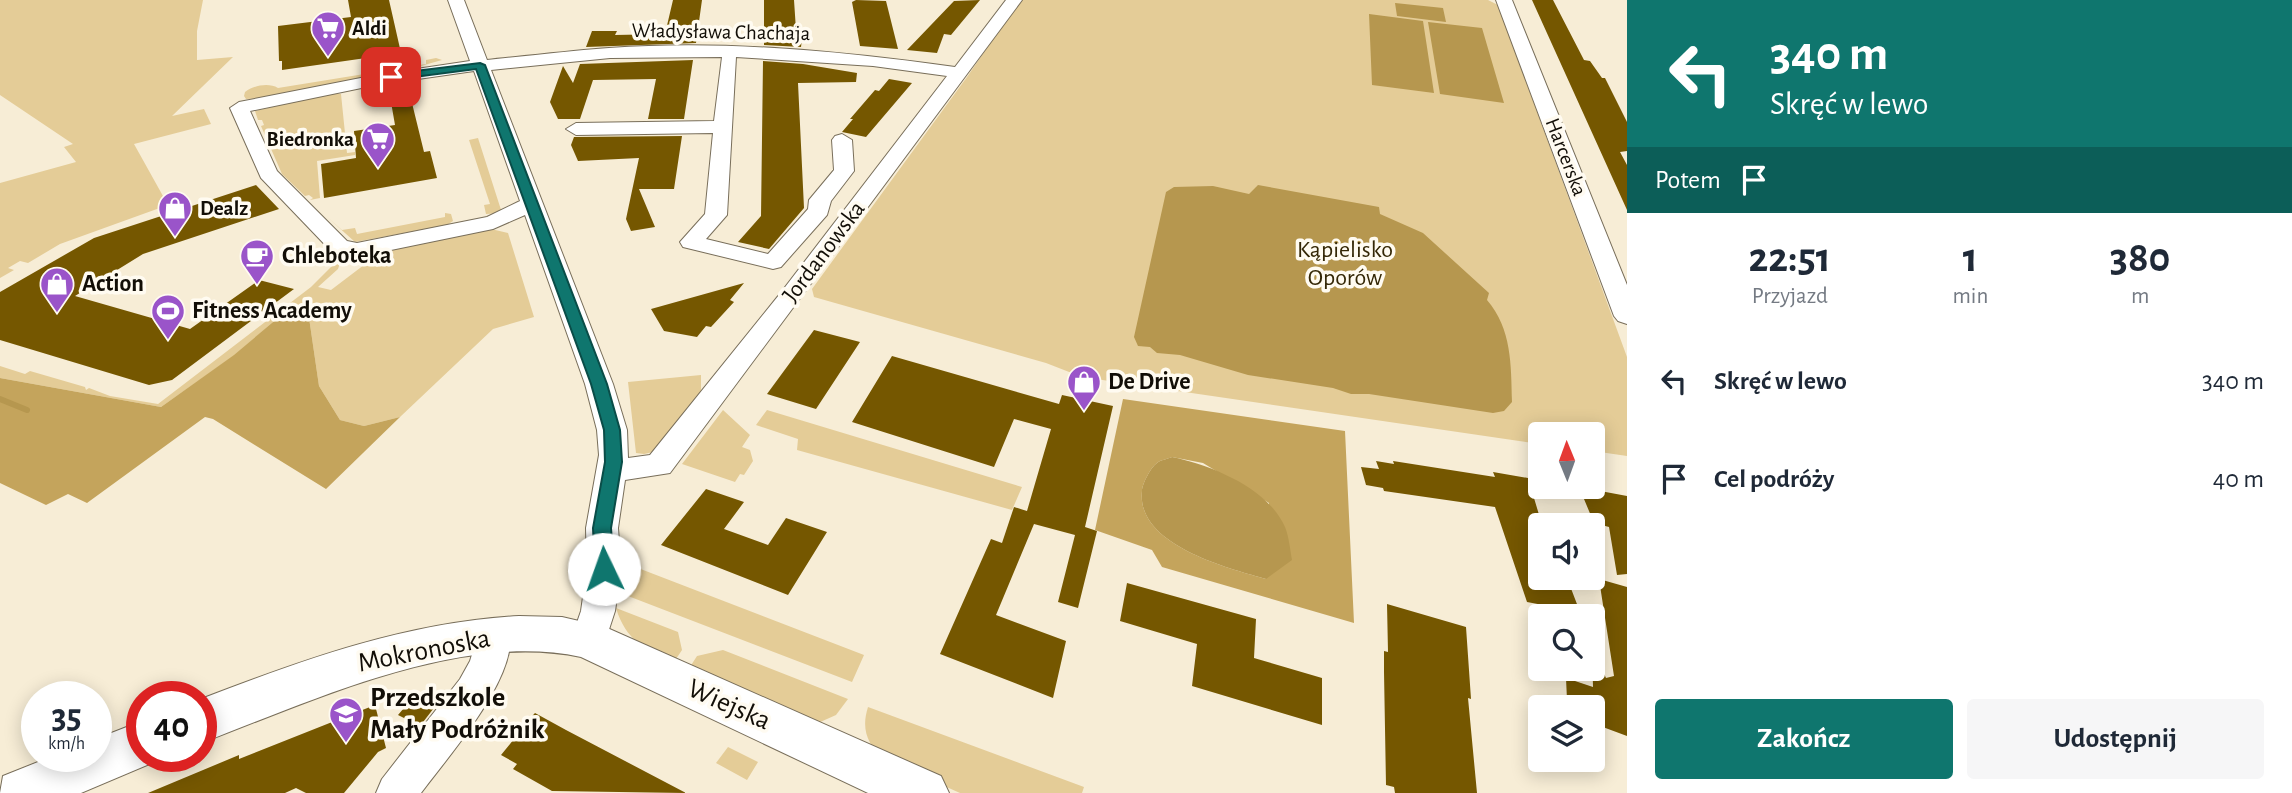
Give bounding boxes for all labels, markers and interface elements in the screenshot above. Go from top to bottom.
supermarket icon: Aldi [309,9,347,58]
place label: Aldi [352,18,387,39]
street label: Władysława Chachaja [631,20,811,44]
icon: left [1655,28,1746,119]
text: 340 m [1770,30,1888,79]
pin [361,47,421,107]
icon: arrive [372,58,410,96]
text: Skręć w lewo [1770,88,1928,120]
street label: Harcerska [1542,115,1590,199]
supermarket icon: Biedronka [359,120,397,169]
place label: Biedronka [267,129,354,150]
icon: arrive [1735,161,1773,199]
text: Potem [1655,167,1721,193]
shop icon: Dealz [156,189,194,238]
street label: Jordanowska [778,197,870,307]
place label: Dealz [200,198,248,219]
cafe icon: Chleboteka [238,237,276,286]
text: 22:51 [1749,237,1831,279]
text: 1 [1963,237,1978,279]
text: 380 [2110,237,2171,279]
park label: Kąpielisko Oporów [1297,238,1393,290]
place label: Chleboteka [282,244,391,268]
shop icon: Action [38,265,76,314]
place label: Action [82,272,144,296]
text: Przyjazd [1752,285,1828,308]
text: min [1952,285,1988,308]
text: m [2131,285,2149,308]
sports icon: Fitness Academy [149,292,187,341]
place label: Fitness Academy [192,299,352,323]
icon: left [1655,362,1693,400]
shop icon: De Drive [1065,363,1103,412]
text: Skręć w lewo [1714,368,1847,394]
text: 340 m [2202,368,2264,394]
place label: De Drive [1108,370,1191,394]
north arrow [1528,422,1605,499]
map controls [1528,422,1605,772]
icon: arrive [1655,460,1693,498]
text: Cel podróży [1714,466,1834,492]
text: 40 m [2213,466,2264,492]
button: sound [1528,513,1605,590]
position arrow [567,532,641,606]
button: search [1528,604,1605,681]
street label: Mokronoska [355,624,493,678]
street label: Wiejska [683,674,775,736]
speed limit sign: 40 [126,681,217,772]
place label: Przedszkole Mały Podróżnik [370,684,545,744]
school or university icon: Przedszkole Mały Podróżnik [327,695,365,744]
button: layers [1528,695,1605,772]
button: Zakończ [1655,699,1953,779]
button: Udostępnij [1967,699,2264,779]
text: 35 [51,700,82,735]
text: km/h [48,735,85,753]

